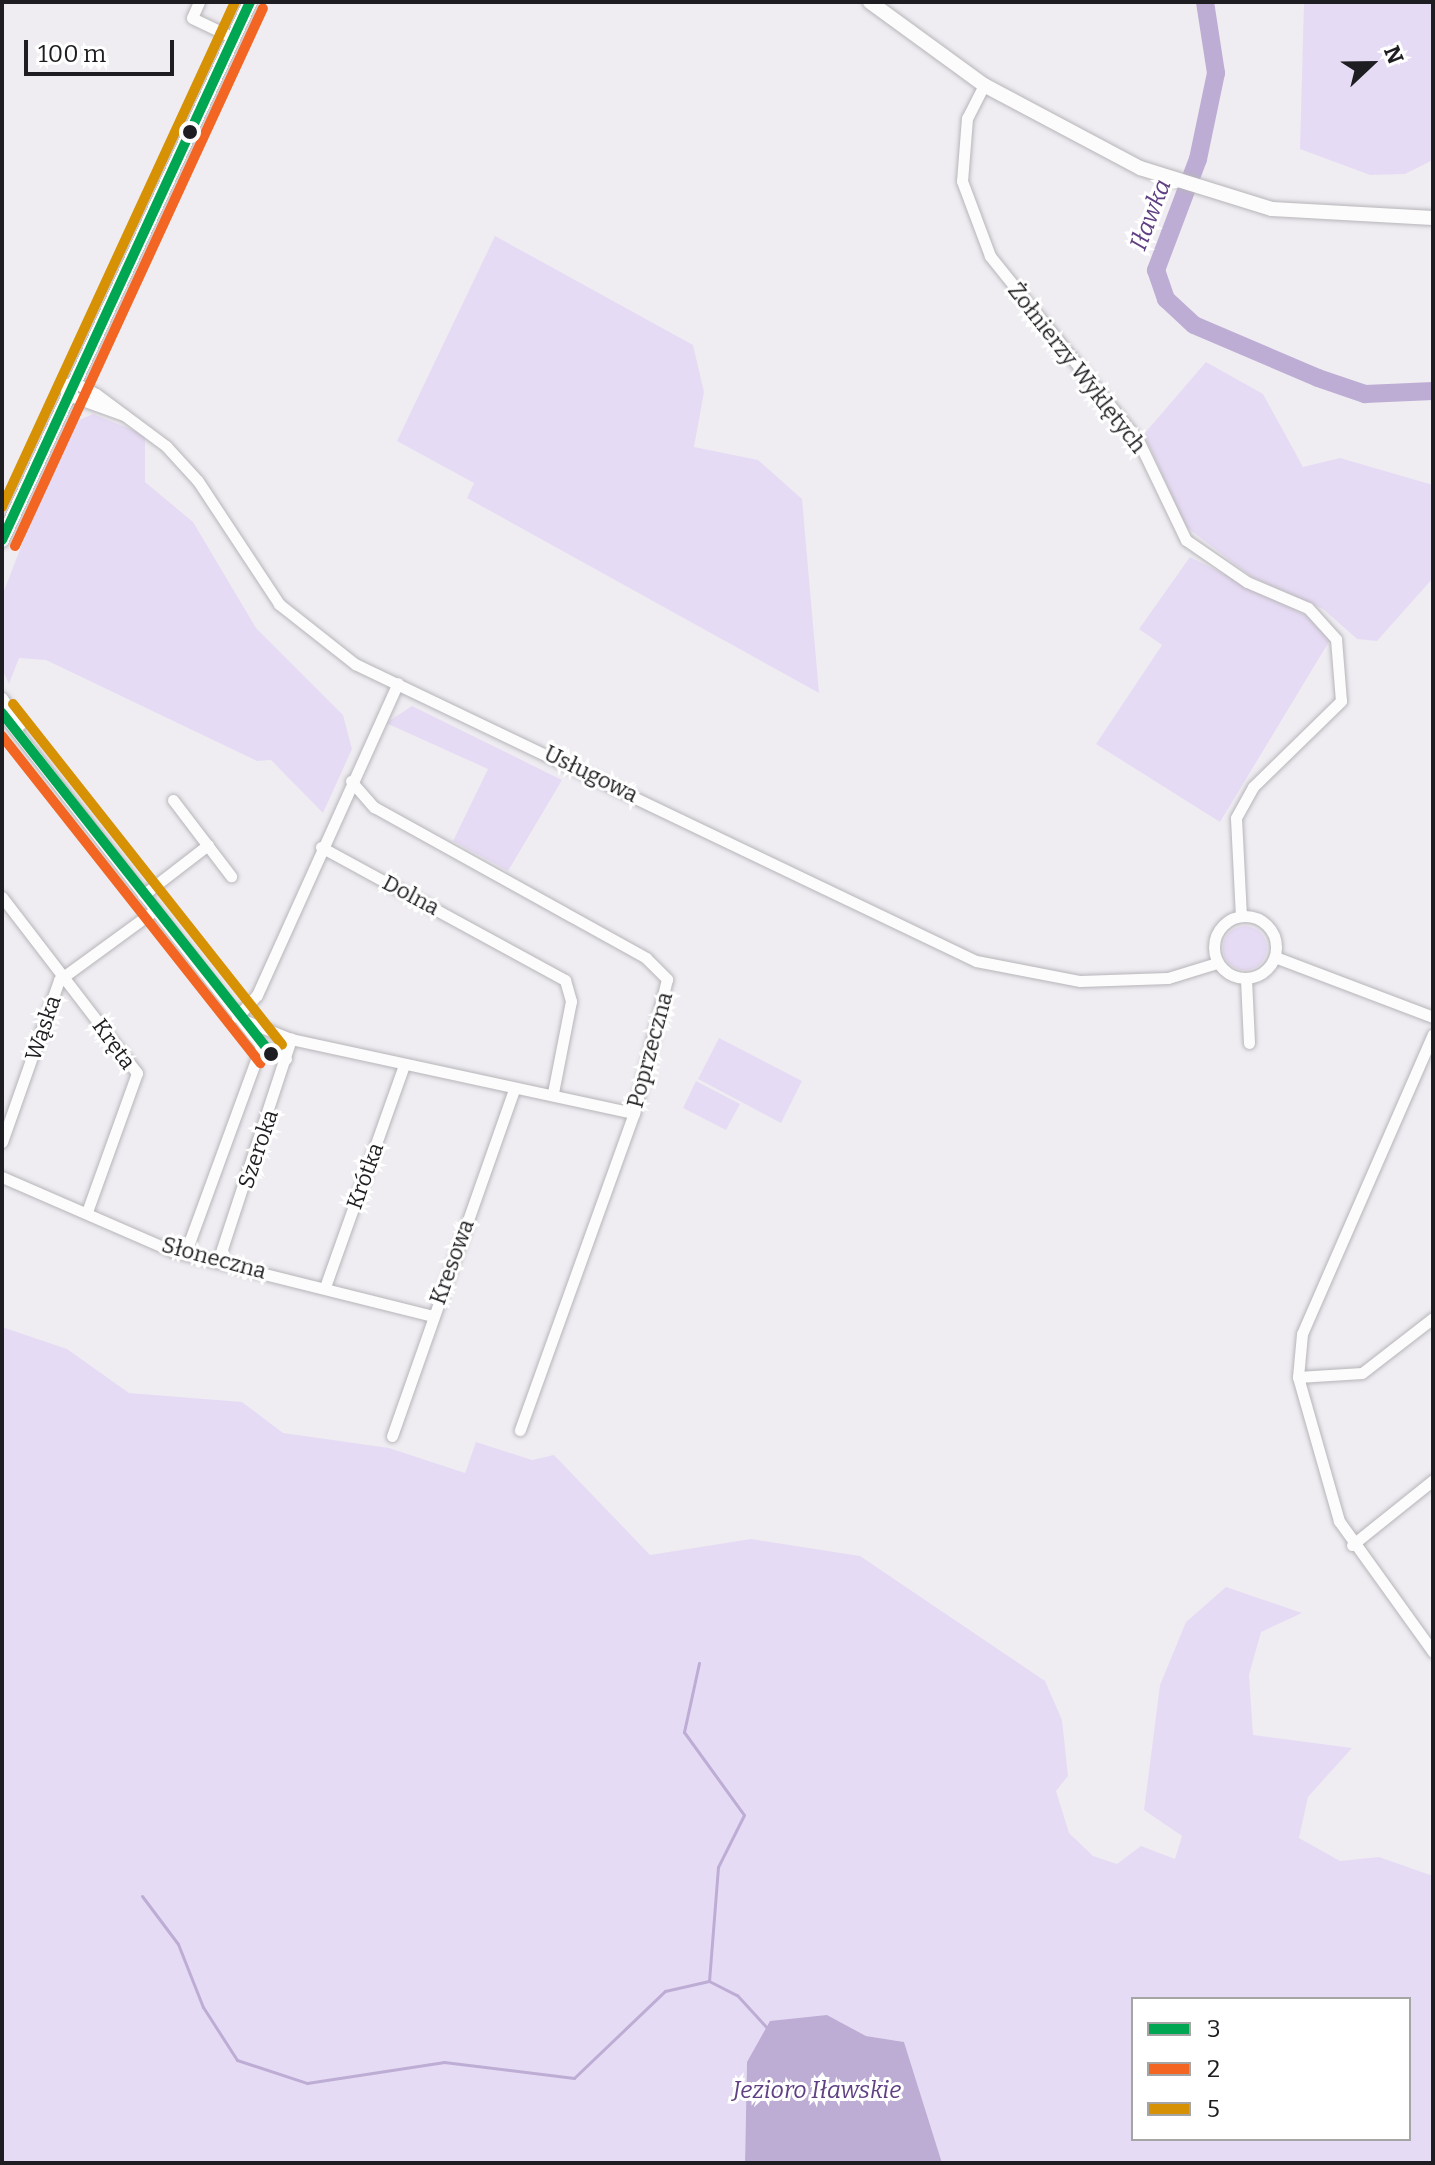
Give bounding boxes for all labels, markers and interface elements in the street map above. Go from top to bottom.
scale bar [28,24,178,74]
north arrow [1331,24,1411,104]
text: 100 m [38,40,106,68]
text: N [1378,42,1409,68]
unlabelled marker [182,124,198,140]
water label: Iławka [1124,175,1178,255]
street label: Żołnierzy Wyklętych [1002,278,1152,458]
street label: Usługowa [540,740,642,808]
street label: Dolna [378,869,444,921]
street label: Poprzeczna [622,989,678,1111]
street label: Wąska [20,992,66,1064]
street label: Kręta [87,1013,141,1075]
unlabelled marker [263,1046,279,1062]
street label: Szeroka [232,1106,284,1192]
street label: Krótka [341,1139,389,1213]
street label: Kresowa [424,1216,480,1308]
street label: Słoneczna [159,1231,269,1285]
legend [1131,1997,1411,2141]
text: 3 [1207,2015,1221,2043]
text: 2 [1207,2055,1220,2083]
water label: Jezioro Iławskie [733,2077,901,2105]
text: 5 [1207,2095,1220,2123]

